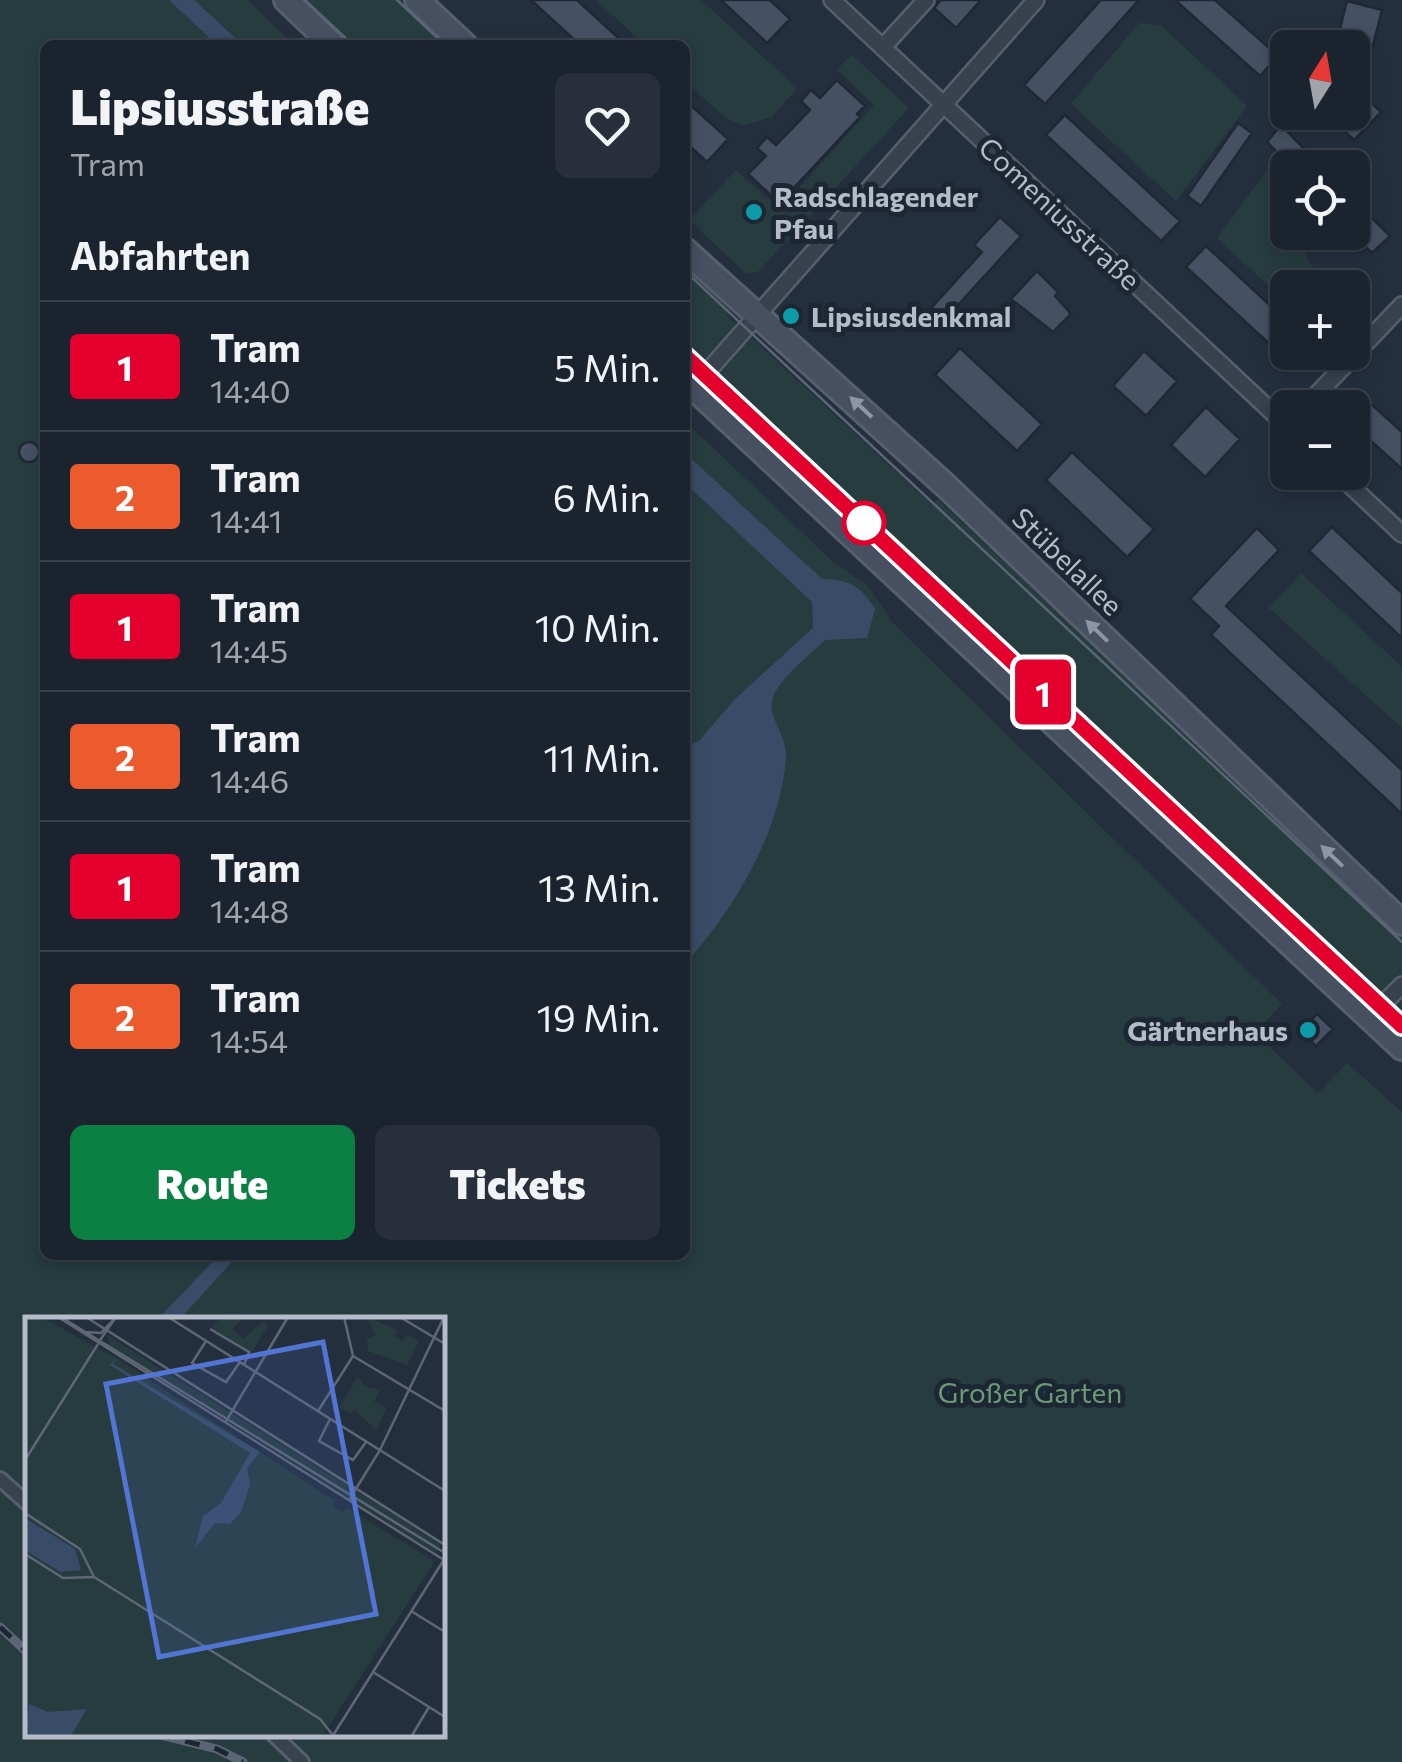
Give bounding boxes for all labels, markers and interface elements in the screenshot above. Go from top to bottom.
north arrow [1270,30,1370,130]
map controls [1270,30,1370,490]
button: heart [555,73,660,178]
text: Lipsiusstraße [70,76,369,135]
street label: Comeniusstraße [972,130,1148,296]
text: Tram [70,143,145,183]
button: locate [1270,150,1370,250]
place label: Radschlagender Pfau [774,179,979,245]
marker: Radschlagender Pfau [743,201,765,223]
text: Abfahrten [70,231,250,278]
button: + [1270,270,1370,370]
place label: Lipsiusdenkmal [811,299,1011,333]
marker: Lipsiusdenkmal [780,305,802,327]
text: Tram [210,323,301,370]
text: 5 Min. [554,343,660,390]
text: 1 [117,345,133,388]
text: 14:40 [210,370,291,410]
button: − [1270,390,1370,490]
one-way arrow [849,397,874,419]
text: Tram [210,453,301,500]
text: 6 Min. [553,473,660,520]
text: 2 [115,475,135,518]
text: 14:41 [210,500,282,540]
street label: Stübelallee [1006,500,1130,622]
unlabelled marker [843,502,885,544]
text: Tram [210,583,301,630]
text: 10 Min. [535,603,660,650]
text: 1 [117,605,133,648]
one-way arrow [1085,620,1109,643]
text: 14:45 [210,630,288,670]
line badge: 1 [1010,660,1076,724]
text: 1 [1035,671,1051,714]
text: Tram [210,713,301,760]
text: 11 Min. [543,733,660,780]
text: 2 [115,735,135,778]
text: 14:46 [210,760,289,800]
text: Tram [210,843,301,890]
one-way arrow [1320,845,1344,868]
text: 13 Min. [538,863,660,910]
text: 1 [117,865,133,908]
text: 14:48 [210,890,289,930]
text: Tram [210,973,301,1020]
text: 19 Min. [537,993,660,1040]
text: 2 [115,995,135,1038]
place label: Gärtnerhaus [1127,1013,1288,1047]
marker: Gärtnerhaus [1297,1019,1319,1041]
text: 14:54 [210,1020,288,1060]
button: Route [70,1125,355,1240]
button: Tickets [375,1125,660,1240]
inset map [25,1317,445,1737]
park label: Großer Garten [938,1375,1122,1409]

